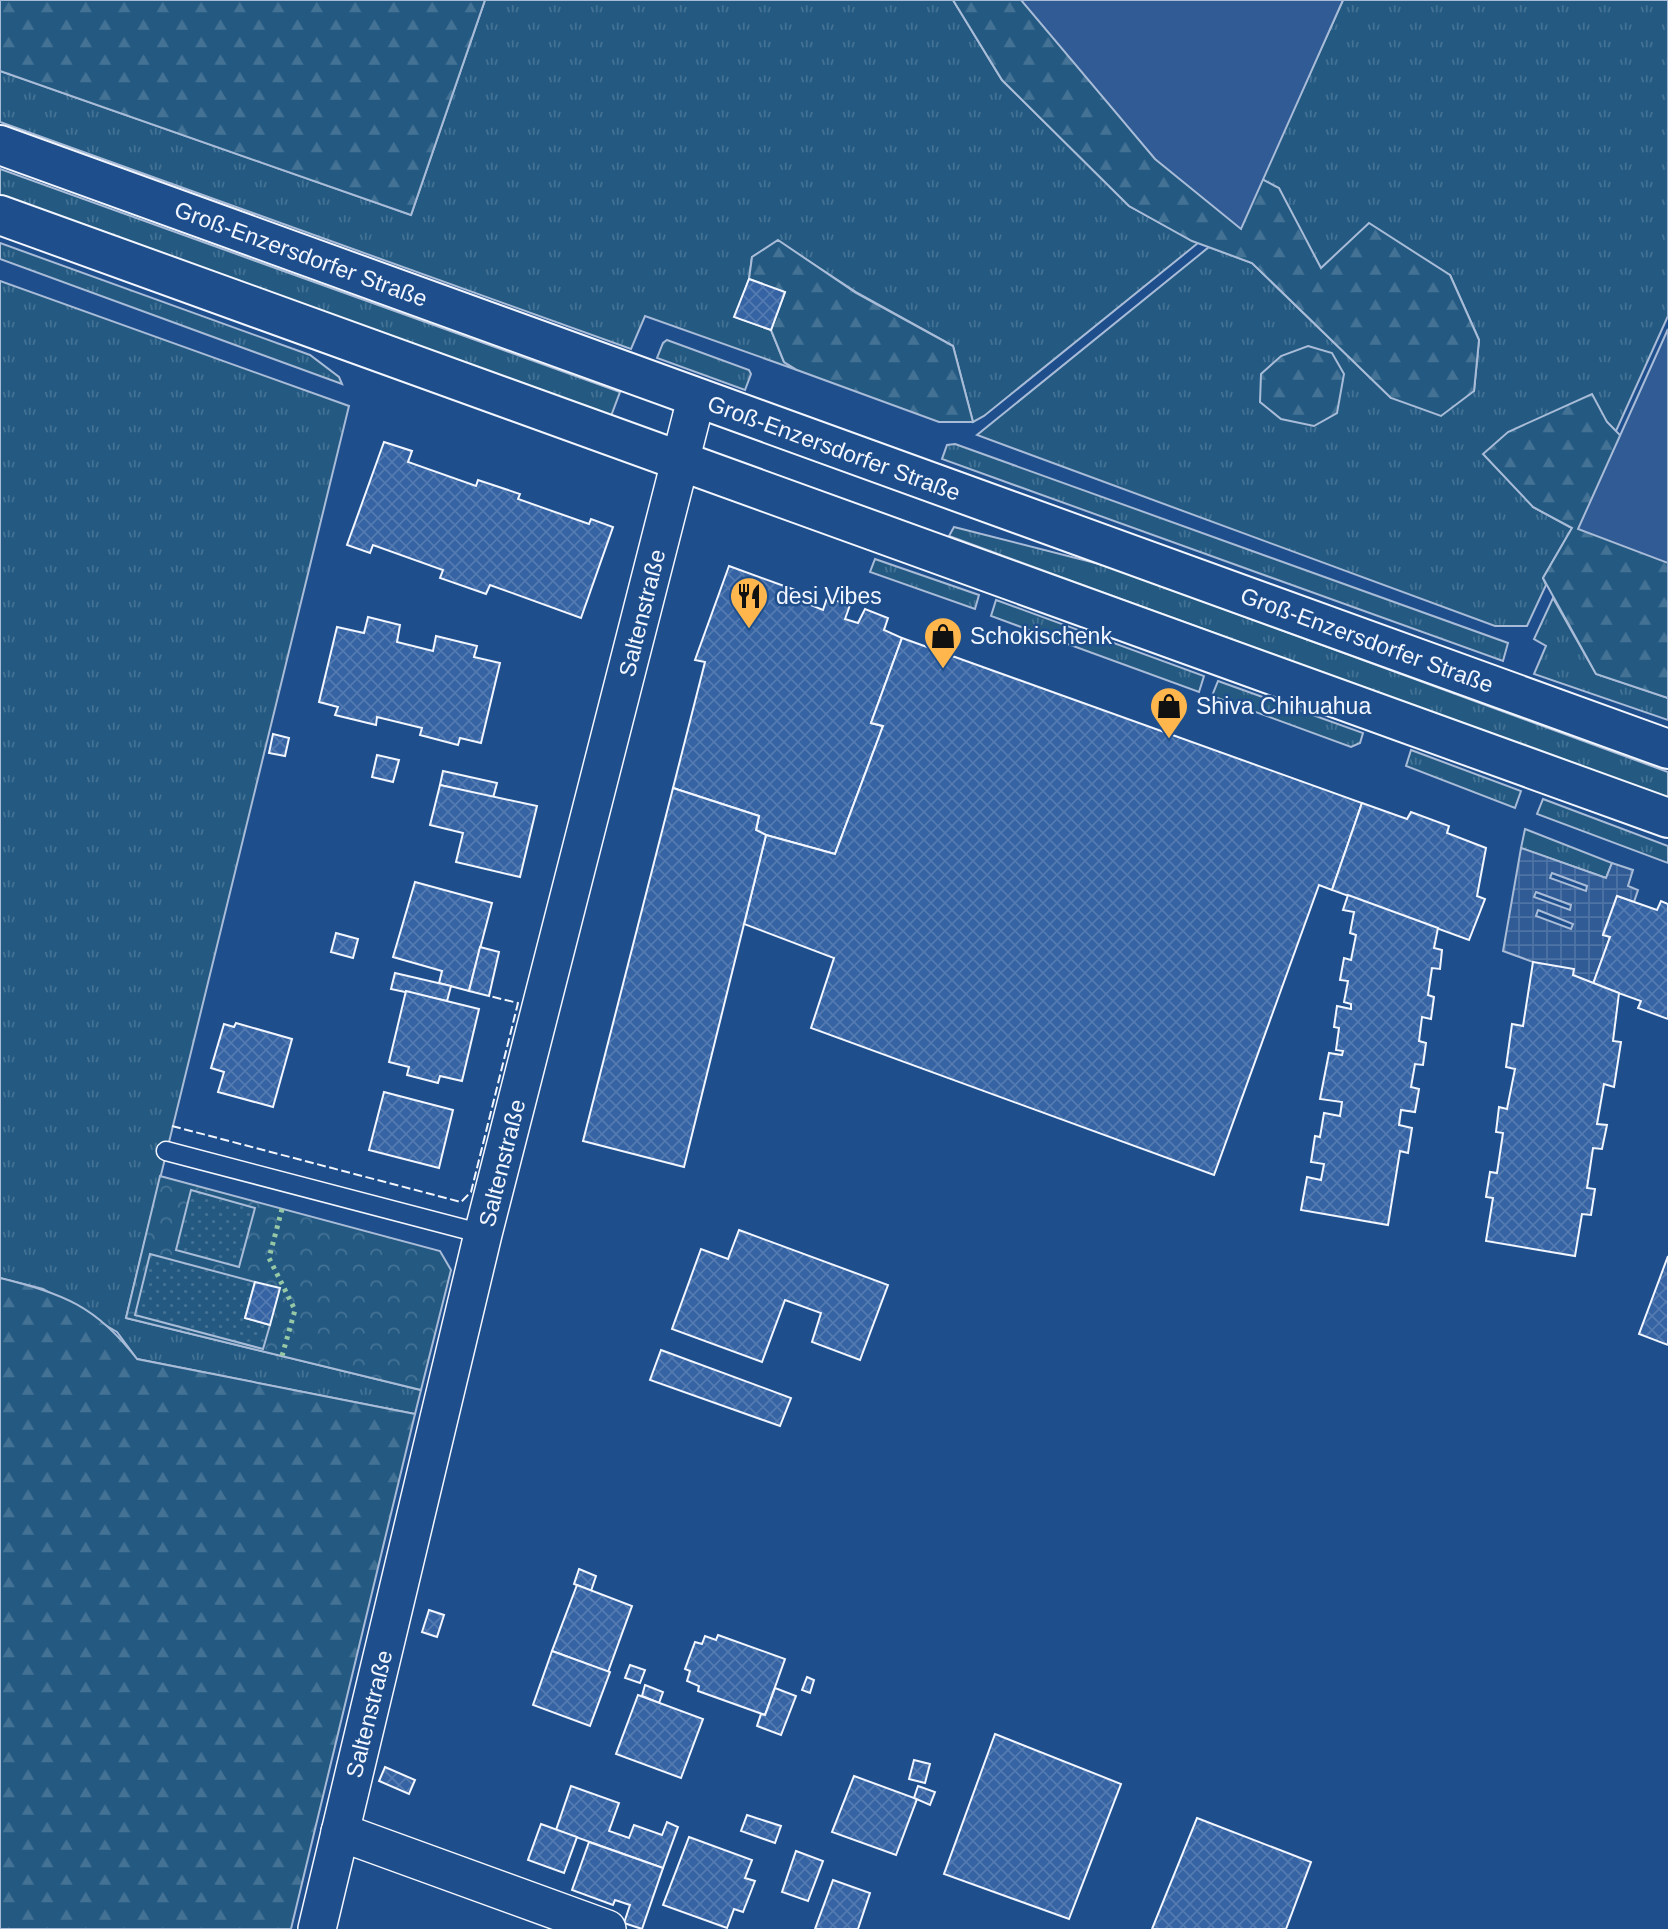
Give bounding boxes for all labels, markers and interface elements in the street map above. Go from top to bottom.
street label: Groß-Enzersdorfer Straße [171,196,431,312]
street label: Groß-Enzersdorfer Straße [704,390,964,506]
street label: Saltenstraße [614,547,670,679]
restaurant icon: desi Vibes [728,575,770,630]
street label: Groß-Enzersdorfer Straße [1237,582,1497,698]
place label: desi Vibes [776,583,882,609]
shop icon: Schokischenk [922,615,964,670]
place label: Schokischenk [970,623,1112,649]
shop icon: Shiva Chihuahua [1148,685,1190,740]
place label: Shiva Chihuahua [1196,693,1371,719]
street label: Saltenstraße [474,1097,530,1229]
street label: Saltenstraße [341,1648,397,1780]

